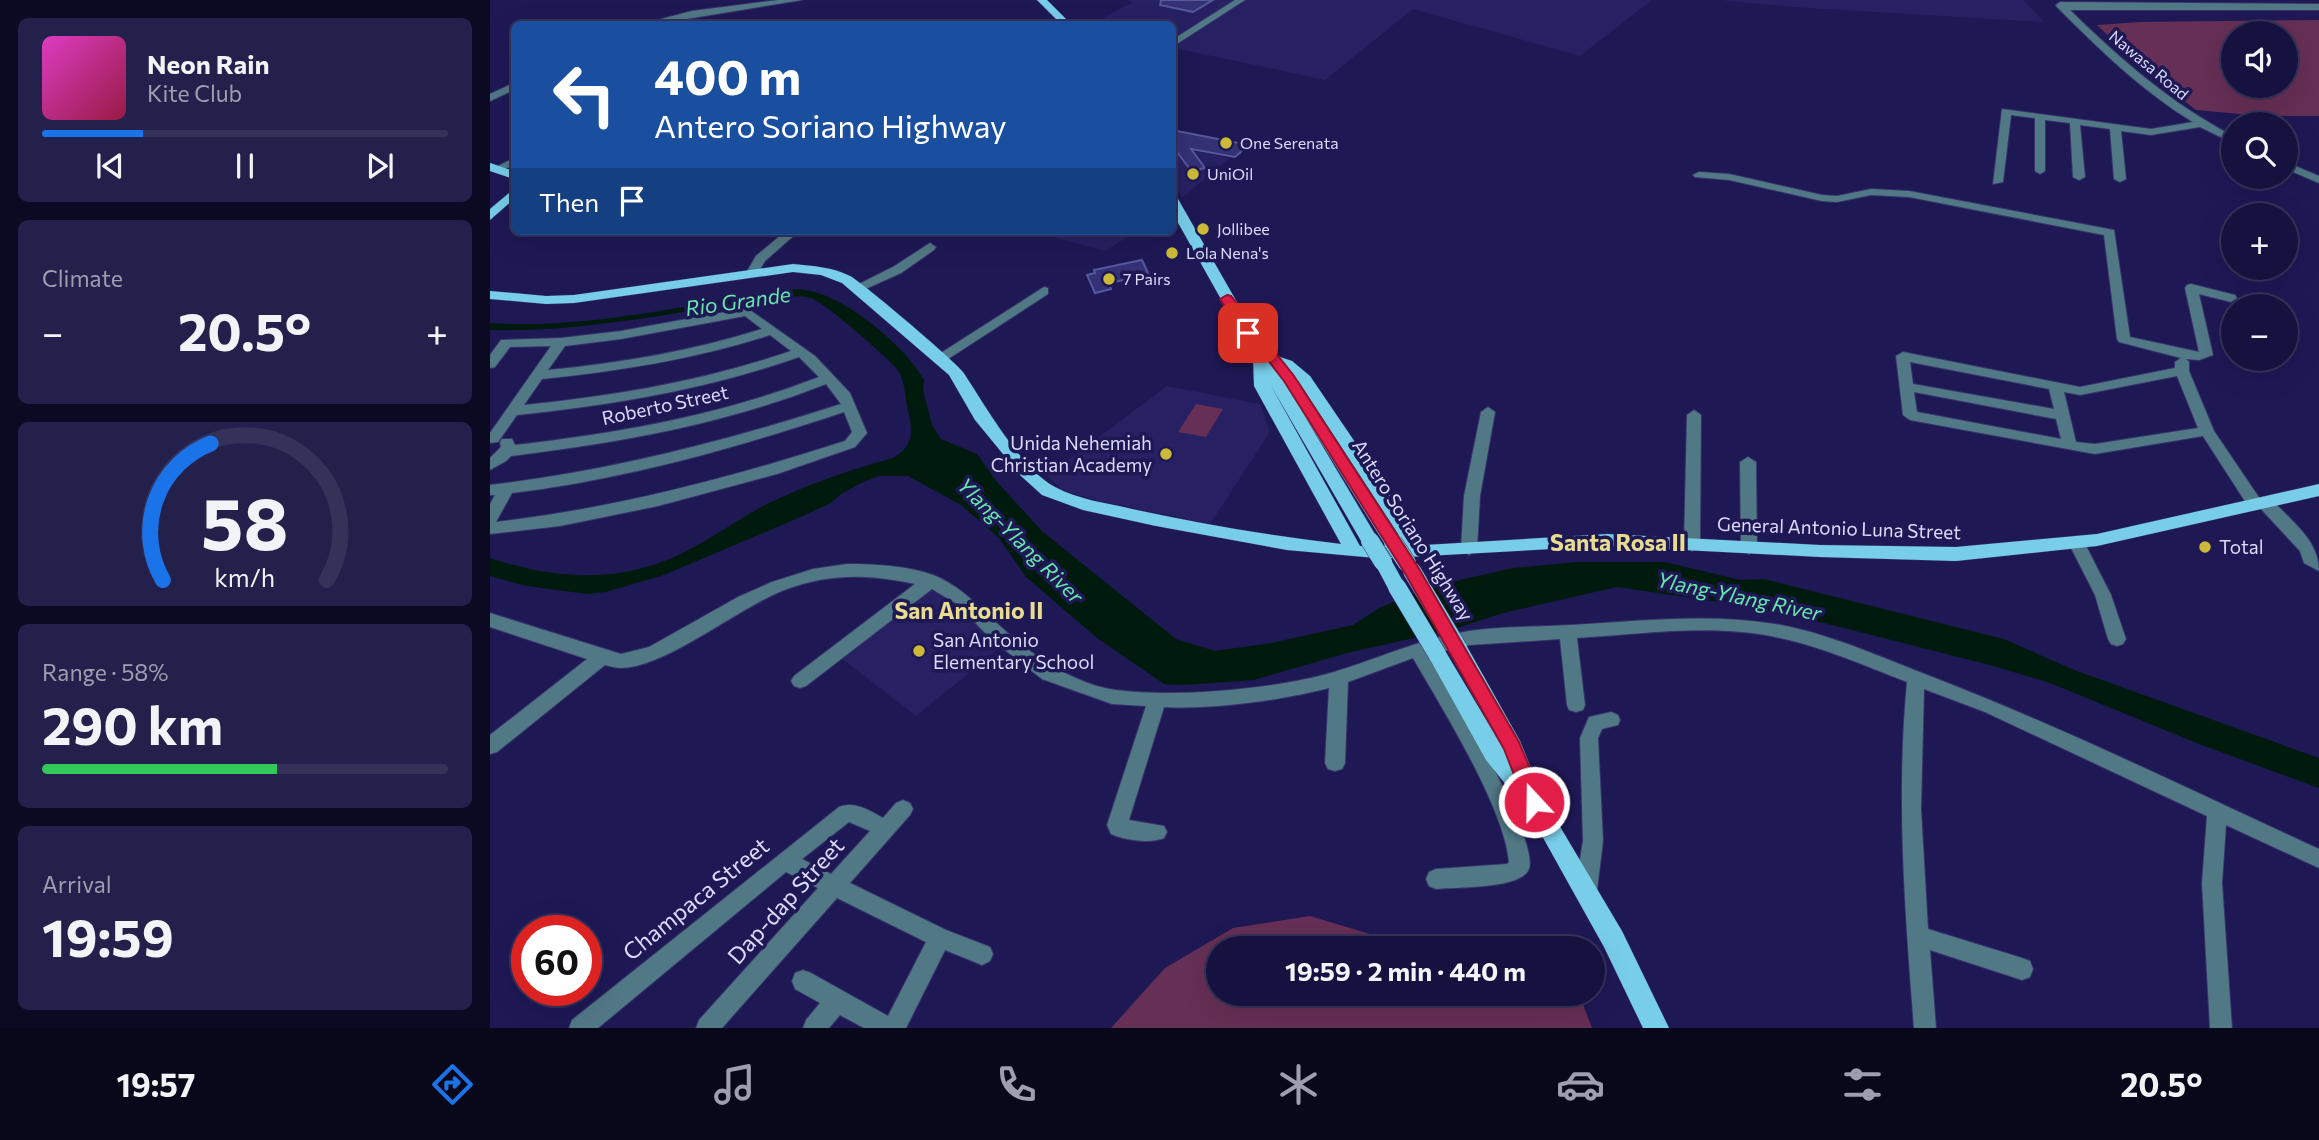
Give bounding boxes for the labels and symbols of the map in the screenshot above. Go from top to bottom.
street label: Nawasa Road [2106,26,2193,103]
place label: One Serenata [1240,133,1339,152]
marker: One Serenata [1218,135,1234,151]
place label: UniOil [1207,164,1253,183]
marker: UniOil [1185,166,1201,182]
place label: Jollibee [1217,219,1270,238]
marker: Jollibee [1195,221,1211,237]
place label: Lola Nena's [1186,243,1269,262]
marker: Lola Nena's [1164,245,1180,261]
place label: 7 Pairs [1123,269,1170,288]
marker: 7 Pairs [1101,271,1117,287]
water label: Rio Grande [684,281,792,320]
pin [1218,303,1278,363]
street label: Roberto Street [600,380,730,429]
place label: Unida Nehemiah Christian Academy [991,431,1152,476]
street label: Antero Soriano Highway [1348,435,1479,625]
marker: Unida Nehemiah Christian Academy [1158,446,1174,462]
water label: Ylang-Ylang River [953,472,1090,608]
street label: General Antonio Luna Street [1717,512,1962,543]
district label: Santa Rosa II [1550,528,1686,556]
place label: Total [2219,535,2263,558]
marker: Total [2197,539,2213,555]
water label: Ylang-Ylang River [1655,566,1824,625]
district label: San Antonio II [894,596,1044,624]
place label: San Antonio Elementary School [933,628,1094,673]
marker: San Antonio Elementary School [911,643,927,659]
position arrow [1497,765,1571,839]
street label: Champaca Street [617,831,774,966]
street label: Dap-dap Street [721,831,849,969]
speed limit sign: 60 [511,915,602,1006]

